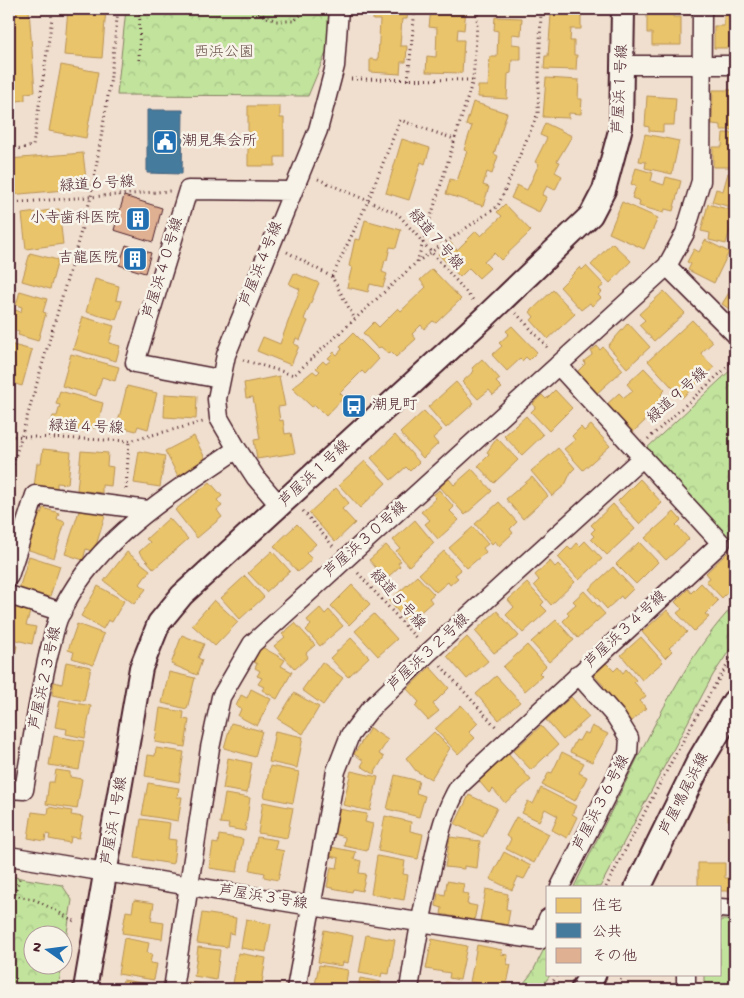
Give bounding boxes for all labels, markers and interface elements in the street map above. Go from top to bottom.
park label: 西浜公園 [194,44,254,62]
street label: 芦屋浜１号線 [609,44,632,134]
public building icon: 潮見集会所 [152,129,178,155]
place label: 潮見集会所 [182,132,257,151]
street label: 緑道６号線 [59,172,135,197]
street label: 緑道７号線 [404,205,467,274]
building icon: 小寺歯科医院 [125,206,151,232]
place label: 小寺歯科医院 [30,209,120,228]
street label: 芦屋浜４０号線 [139,215,188,321]
street label: 芦屋浜４号線 [236,219,287,309]
building icon: 吉龍医院 [122,246,148,272]
place label: 吉龍医院 [58,250,118,268]
street label: 緑道９号線 [643,363,712,428]
bus stop icon: 潮見町 [341,393,367,419]
place label: 潮見町 [372,397,418,415]
street label: 緑道４号線 [48,417,124,438]
street label: 芦屋浜１号線 [275,436,354,511]
street label: 芦屋浜３０号線 [320,497,411,582]
street label: 緑道５号線 [365,565,430,634]
street label: 芦屋浜３４号線 [581,587,671,672]
street label: 芦屋浜３２号線 [384,610,474,695]
street label: 芦屋浜２３号線 [25,625,66,731]
street label: 芦屋鳴尾浜線 [656,749,713,838]
street label: 芦屋浜３６号線 [569,752,634,854]
street label: 芦屋浜１号線 [97,775,132,867]
street label: 芦屋浜３号線 [217,881,309,914]
legend [546,886,722,976]
text: 住宅 [592,898,622,916]
text: 公共 [592,924,622,942]
north arrow [22,926,72,976]
text: N [28,941,47,954]
text: その他 [592,948,637,966]

